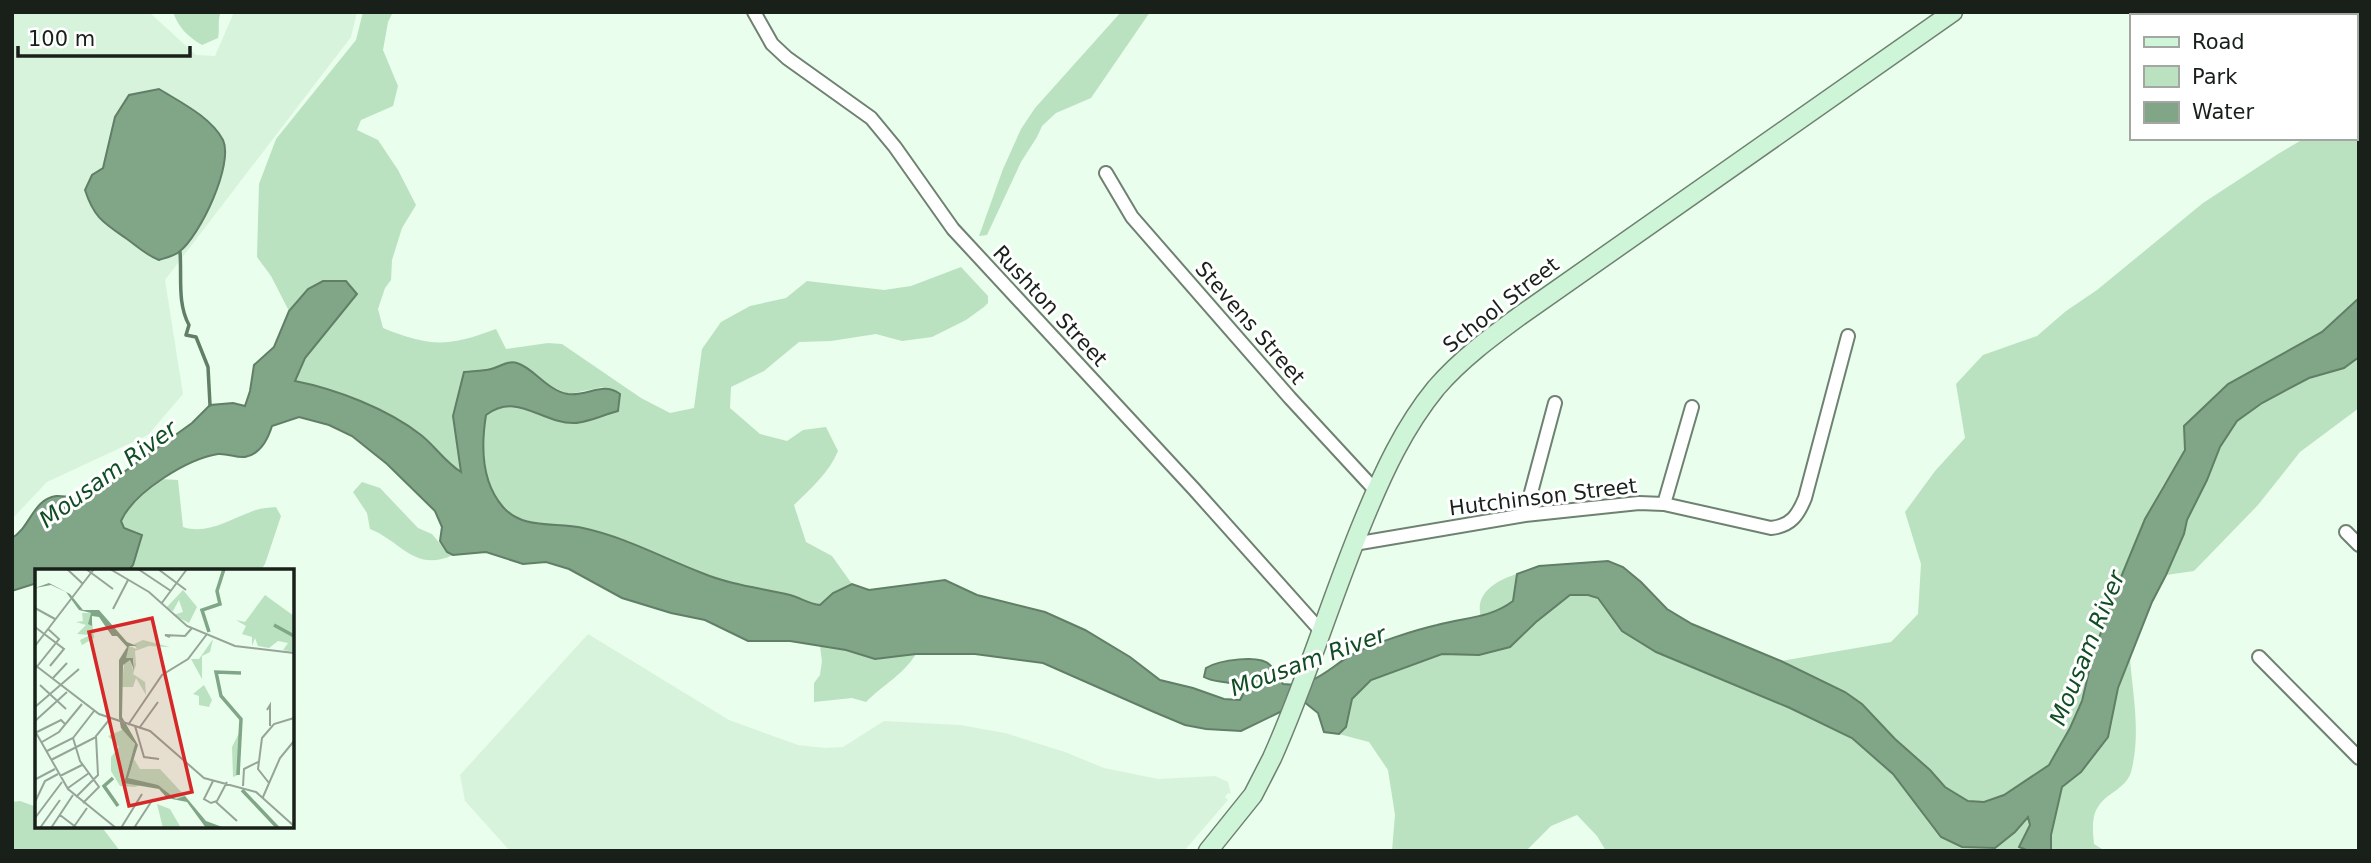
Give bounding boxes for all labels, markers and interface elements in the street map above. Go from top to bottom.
scale bar [18,14,189,58]
legend [2130,14,2357,140]
text: 100 m [28,27,95,51]
text: Road [2192,30,2245,54]
text: Park [2192,65,2238,89]
text: Water [2192,100,2254,124]
street label: Rushton Street [988,241,1112,371]
street label: School Street [1438,252,1564,358]
street label: Stevens Street [1190,257,1310,389]
water label: Mousam River [34,414,183,533]
street label: Hutchinson Street [1448,474,1638,520]
water label: Mousam River [2044,566,2130,729]
inset map [35,569,294,828]
water label: Mousam River [1227,620,1391,701]

